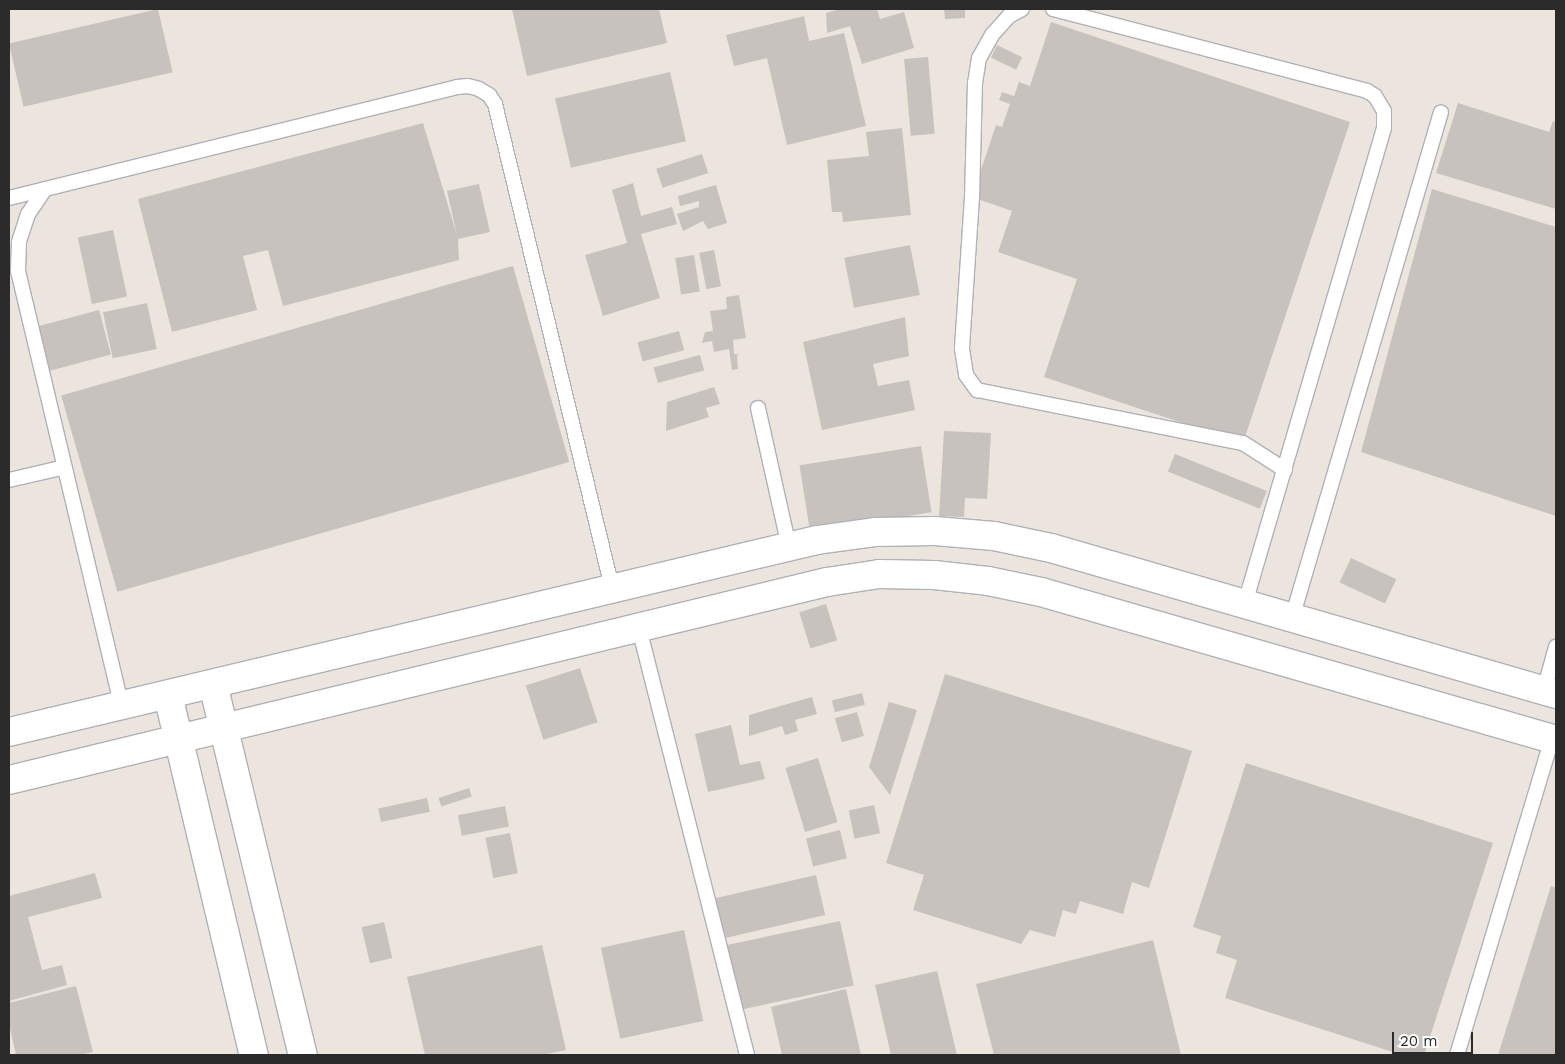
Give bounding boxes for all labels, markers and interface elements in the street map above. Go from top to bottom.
scale bar [1395,1022,1476,1054]
text: 20 m [1400,1032,1438,1050]

